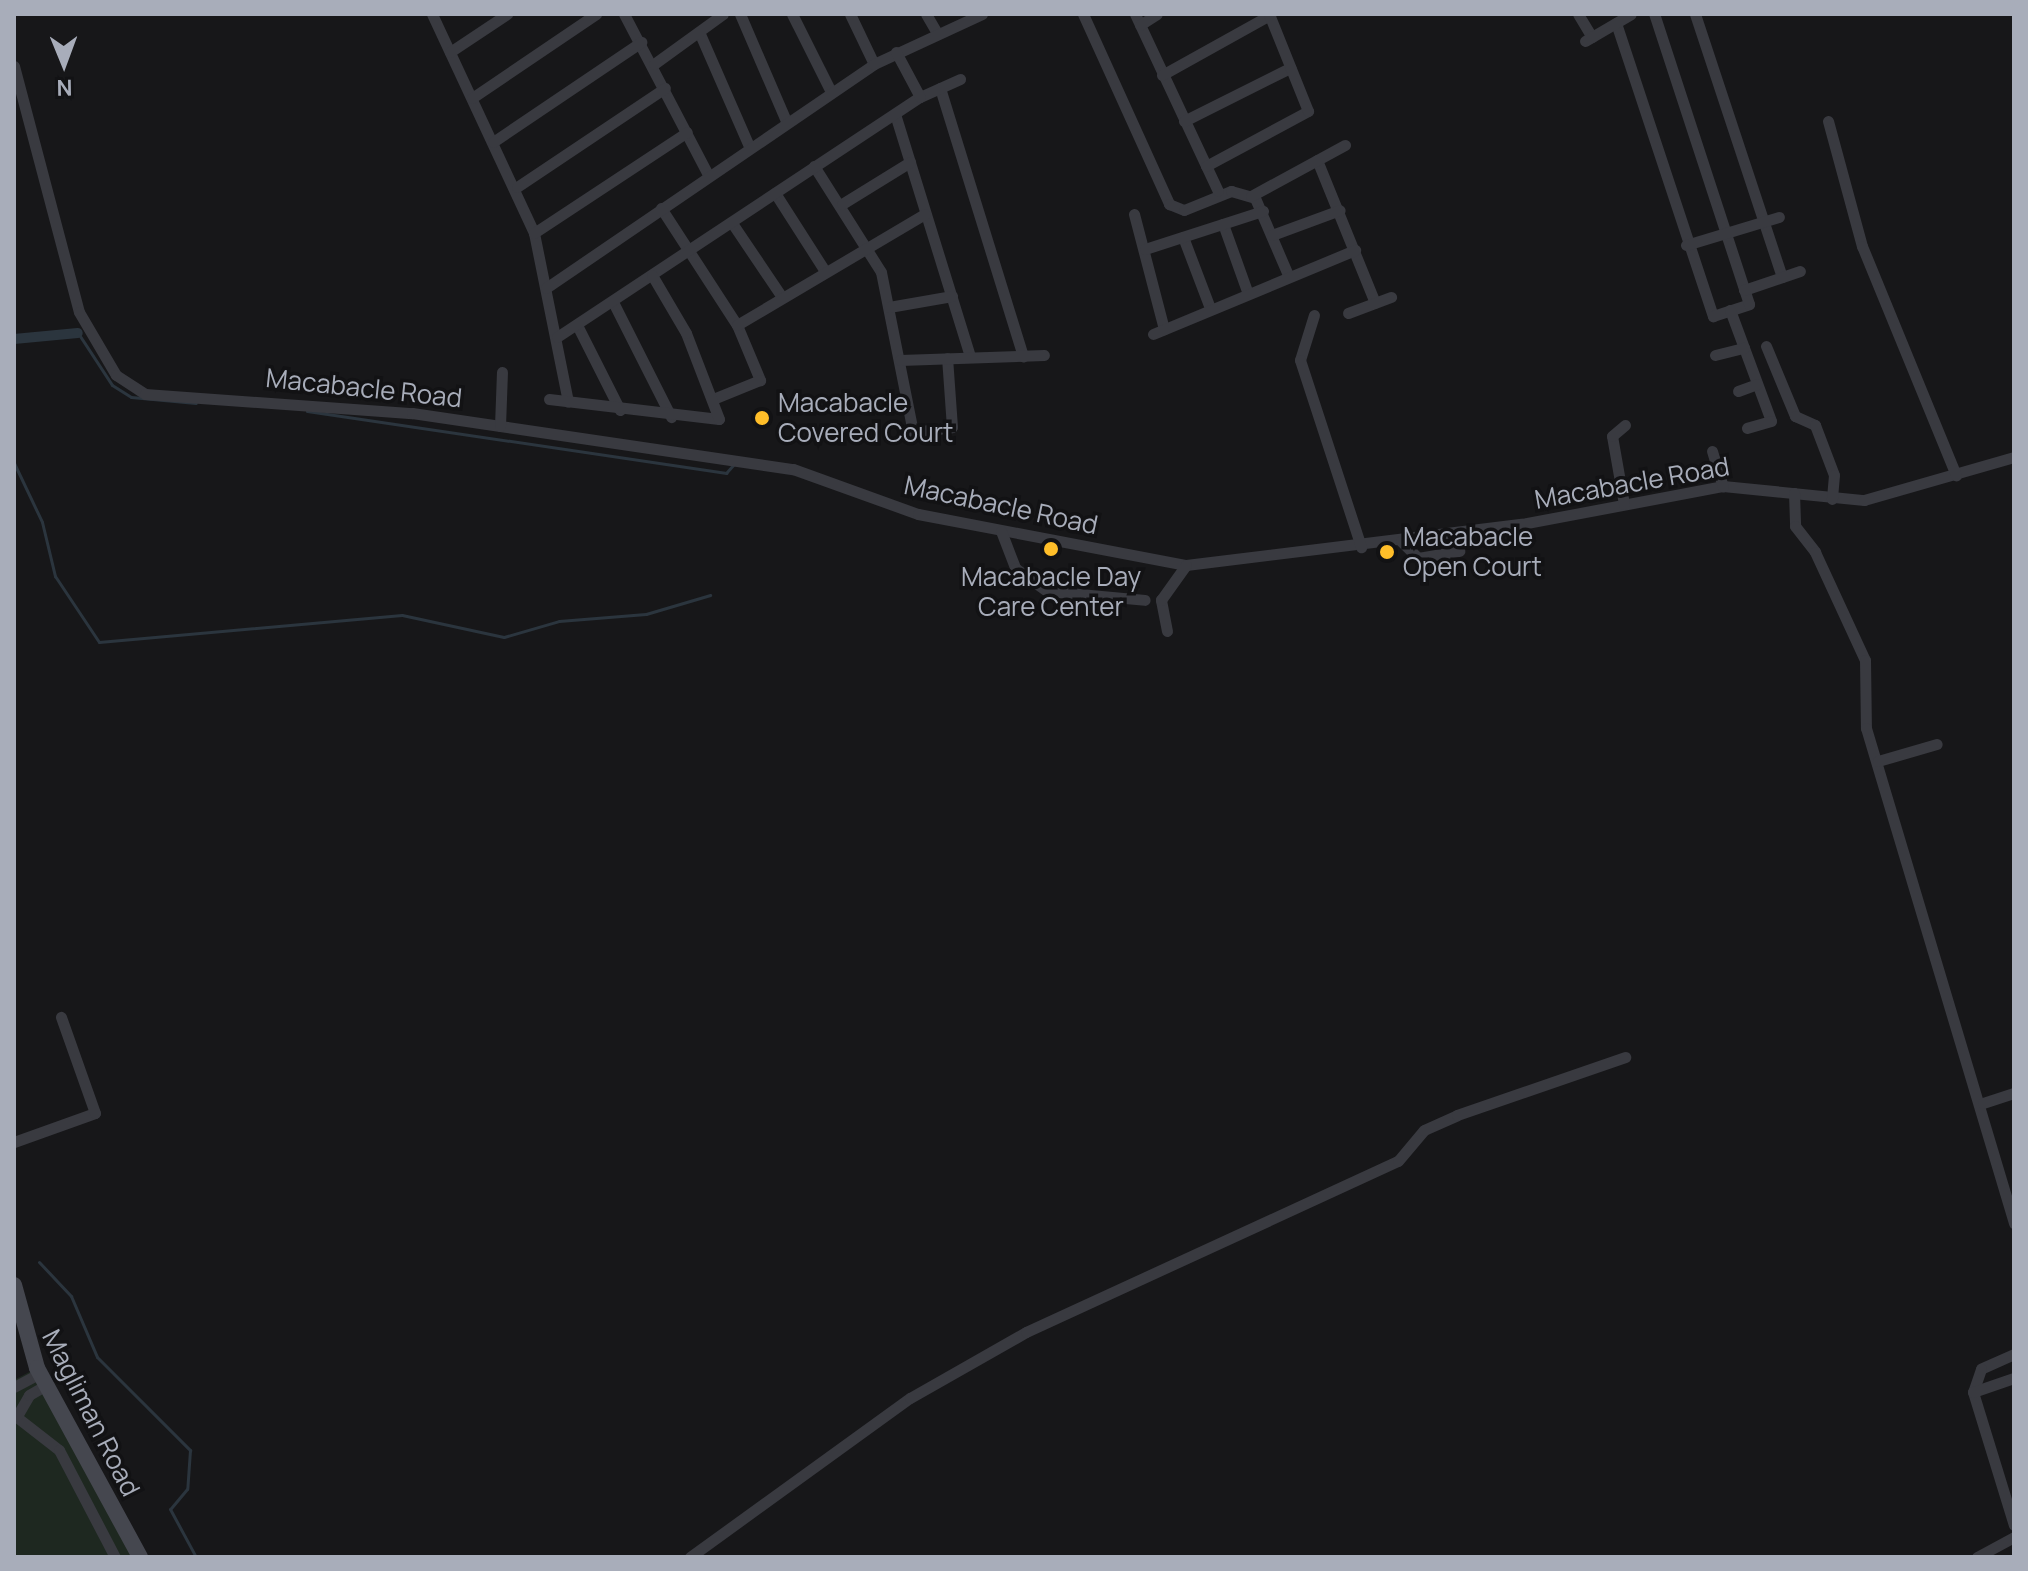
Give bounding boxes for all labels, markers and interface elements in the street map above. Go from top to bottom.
north arrow [24,24,104,104]
text: N [56,73,73,103]
street label: Macabacle Road [264,362,464,414]
place label: Macabacle Covered Court [778,387,953,448]
marker: Macabacle Covered Court [753,409,771,427]
street label: Macabacle Road [1532,451,1732,515]
street label: Macabacle Road [901,469,1101,541]
place label: Macabacle Open Court [1403,521,1542,582]
marker: Macabacle Day Care Center [1042,540,1060,558]
marker: Macabacle Open Court [1378,543,1396,561]
place label: Macabacle Day Care Center [961,561,1141,622]
street label: Magliman Road [36,1325,146,1501]

